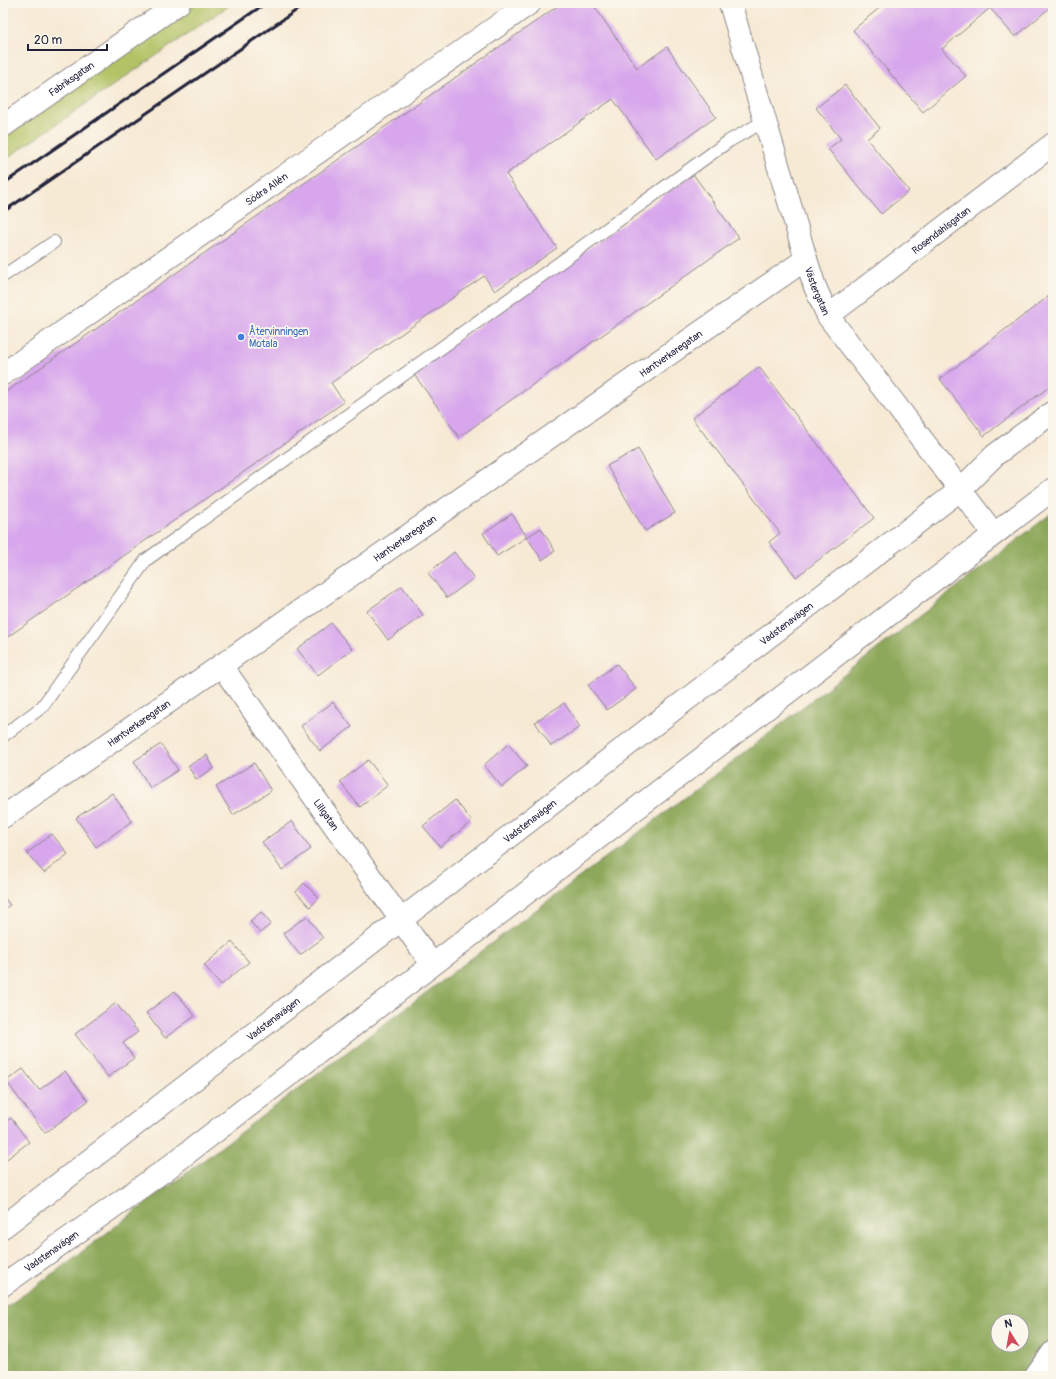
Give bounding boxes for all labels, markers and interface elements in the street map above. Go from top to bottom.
scale bar [28,26,107,52]
text: 20 m [34,33,63,48]
street label: Fabriksgatan [47,59,97,99]
street label: Södra Allén [243,170,291,208]
street label: Rosendahlsgatan [910,204,973,257]
street label: Västergatan [802,265,832,318]
place label: Återvinningen Motala [249,324,309,350]
street label: Hantverkaregatan [637,328,705,380]
marker: Återvinningen Motala [236,332,246,342]
street label: Hantverkaregatan [371,513,439,565]
street label: Vadstenavägen [758,600,816,648]
street label: Hantverkaregatan [105,697,173,750]
street label: Lillgatan [311,797,341,833]
street label: Vadstenavägen [501,797,559,846]
street label: Vadstenavägen [245,995,303,1044]
street label: Vadstenavägen [22,1228,81,1275]
north arrow [990,1313,1030,1353]
text: N [1003,1316,1014,1331]

